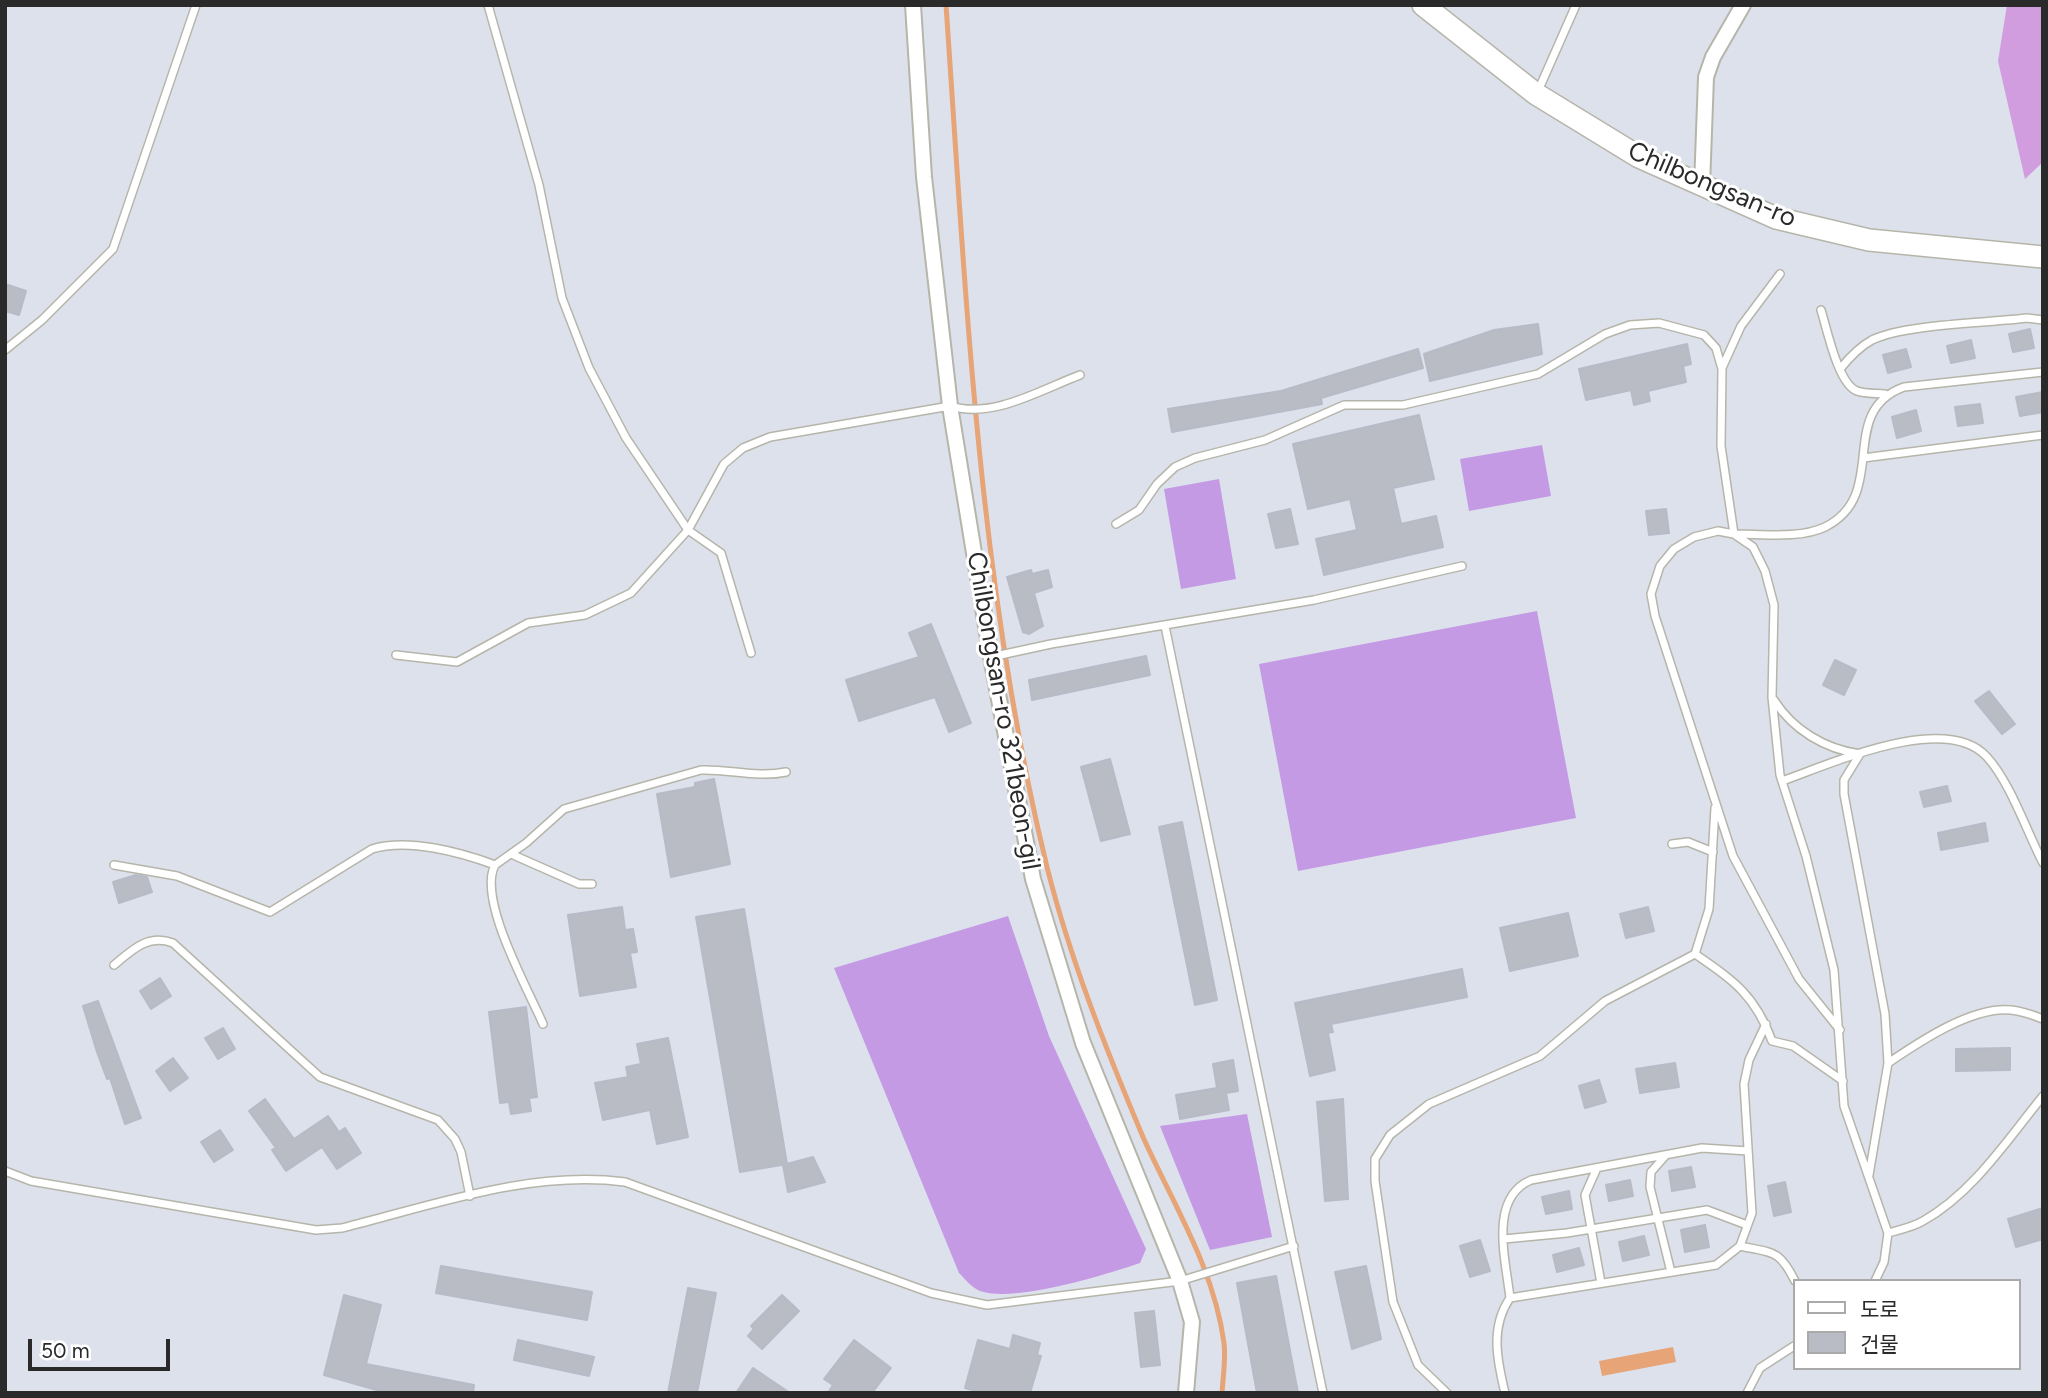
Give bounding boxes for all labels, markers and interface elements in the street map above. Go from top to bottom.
street label: Chilbongsan-ro [1623,136,1801,234]
street label: Chilbongsan-ro 321beon-gil [960,550,1046,872]
legend [1792,1279,2020,1370]
text: 도로 [1860,1297,1899,1322]
scale bar [32,1324,173,1368]
text: 건물 [1860,1332,1899,1357]
text: 50 m [41,1338,90,1363]

